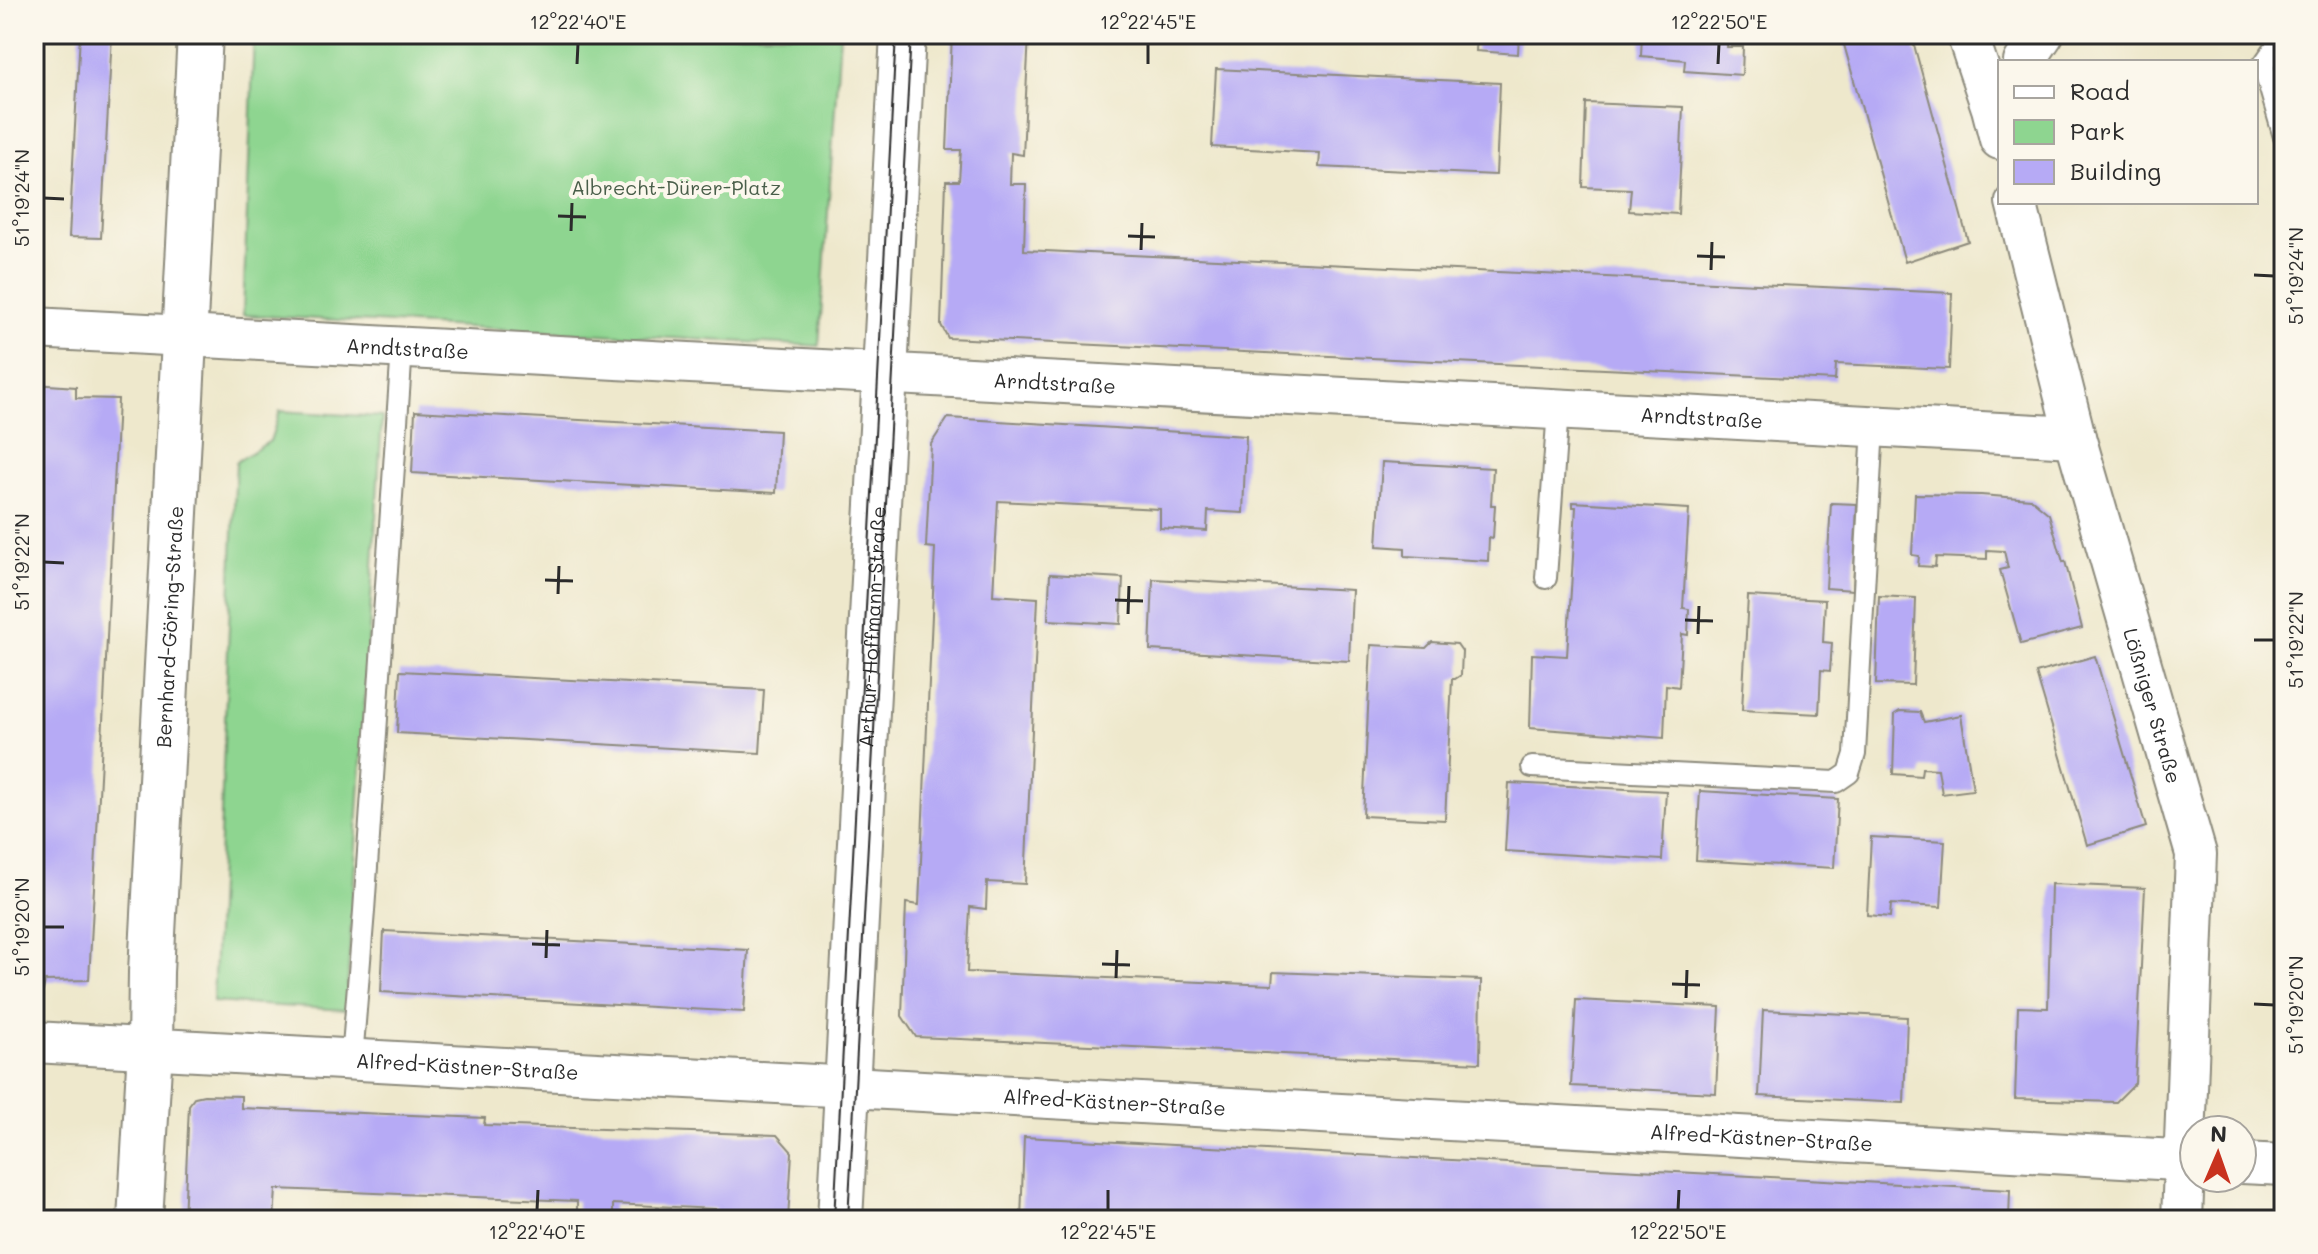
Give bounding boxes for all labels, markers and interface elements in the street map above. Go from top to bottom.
text: 12°22'40"E [529,8,627,34]
text: 12°22'45"E [1100,8,1196,34]
text: 12°22'50"E [1671,8,1768,34]
legend [1998,60,2258,204]
text: Road [2070,75,2130,106]
text: Park [2070,115,2124,146]
text: 51°19'24"N [8,149,34,247]
text: Building [2070,155,2161,186]
park label: Albrecht-Dürer-Platz [571,174,781,200]
text: 51°19'24"N [2282,227,2308,325]
street label: Arndtstraße [346,332,469,364]
street label: Arndtstraße [993,366,1116,399]
street label: Arndtstraße [1640,401,1764,433]
street label: Bernhard-Göring-Straße [150,505,188,749]
street label: Arthur-Hoffmann-Straße [852,505,891,748]
text: 51°19'22"N [8,513,34,611]
text: 51°19'22"N [2282,591,2308,689]
street label: Lößniger Straße [2118,625,2188,786]
text: 51°19'20"N [8,878,34,976]
text: 51°19'20"N [2282,956,2308,1054]
street label: Alfred-Kästner-Straße [355,1047,579,1085]
street label: Alfred-Kästner-Straße [1002,1082,1226,1121]
north arrow [2178,1114,2258,1194]
street label: Alfred-Kästner-Straße [1649,1118,1873,1156]
text: N [2210,1119,2228,1148]
text: 12°22'40"E [488,1218,586,1244]
text: 12°22'45"E [1060,1218,1156,1244]
text: 12°22'50"E [1630,1218,1727,1244]

